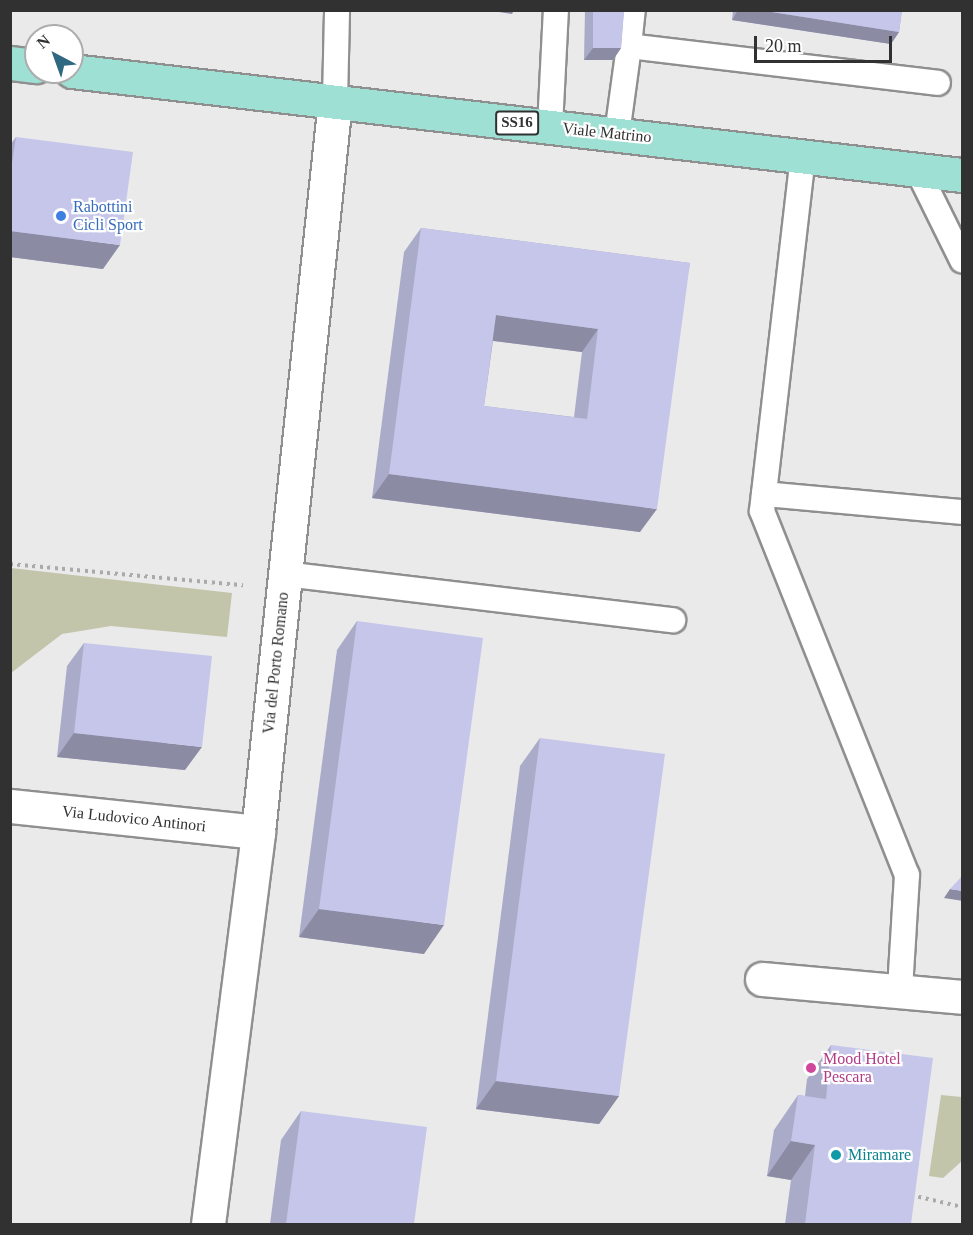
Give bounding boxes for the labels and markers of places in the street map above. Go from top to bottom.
place label: Rabottini Cicli Sport [73,197,143,235]
marker: Rabottini Cicli Sport [54,209,68,223]
place label: Mood Hotel Pescara [823,1049,901,1087]
marker: Mood Hotel Pescara [804,1061,818,1075]
place label: Miramare [848,1145,911,1165]
marker: Miramare [829,1148,843,1162]

